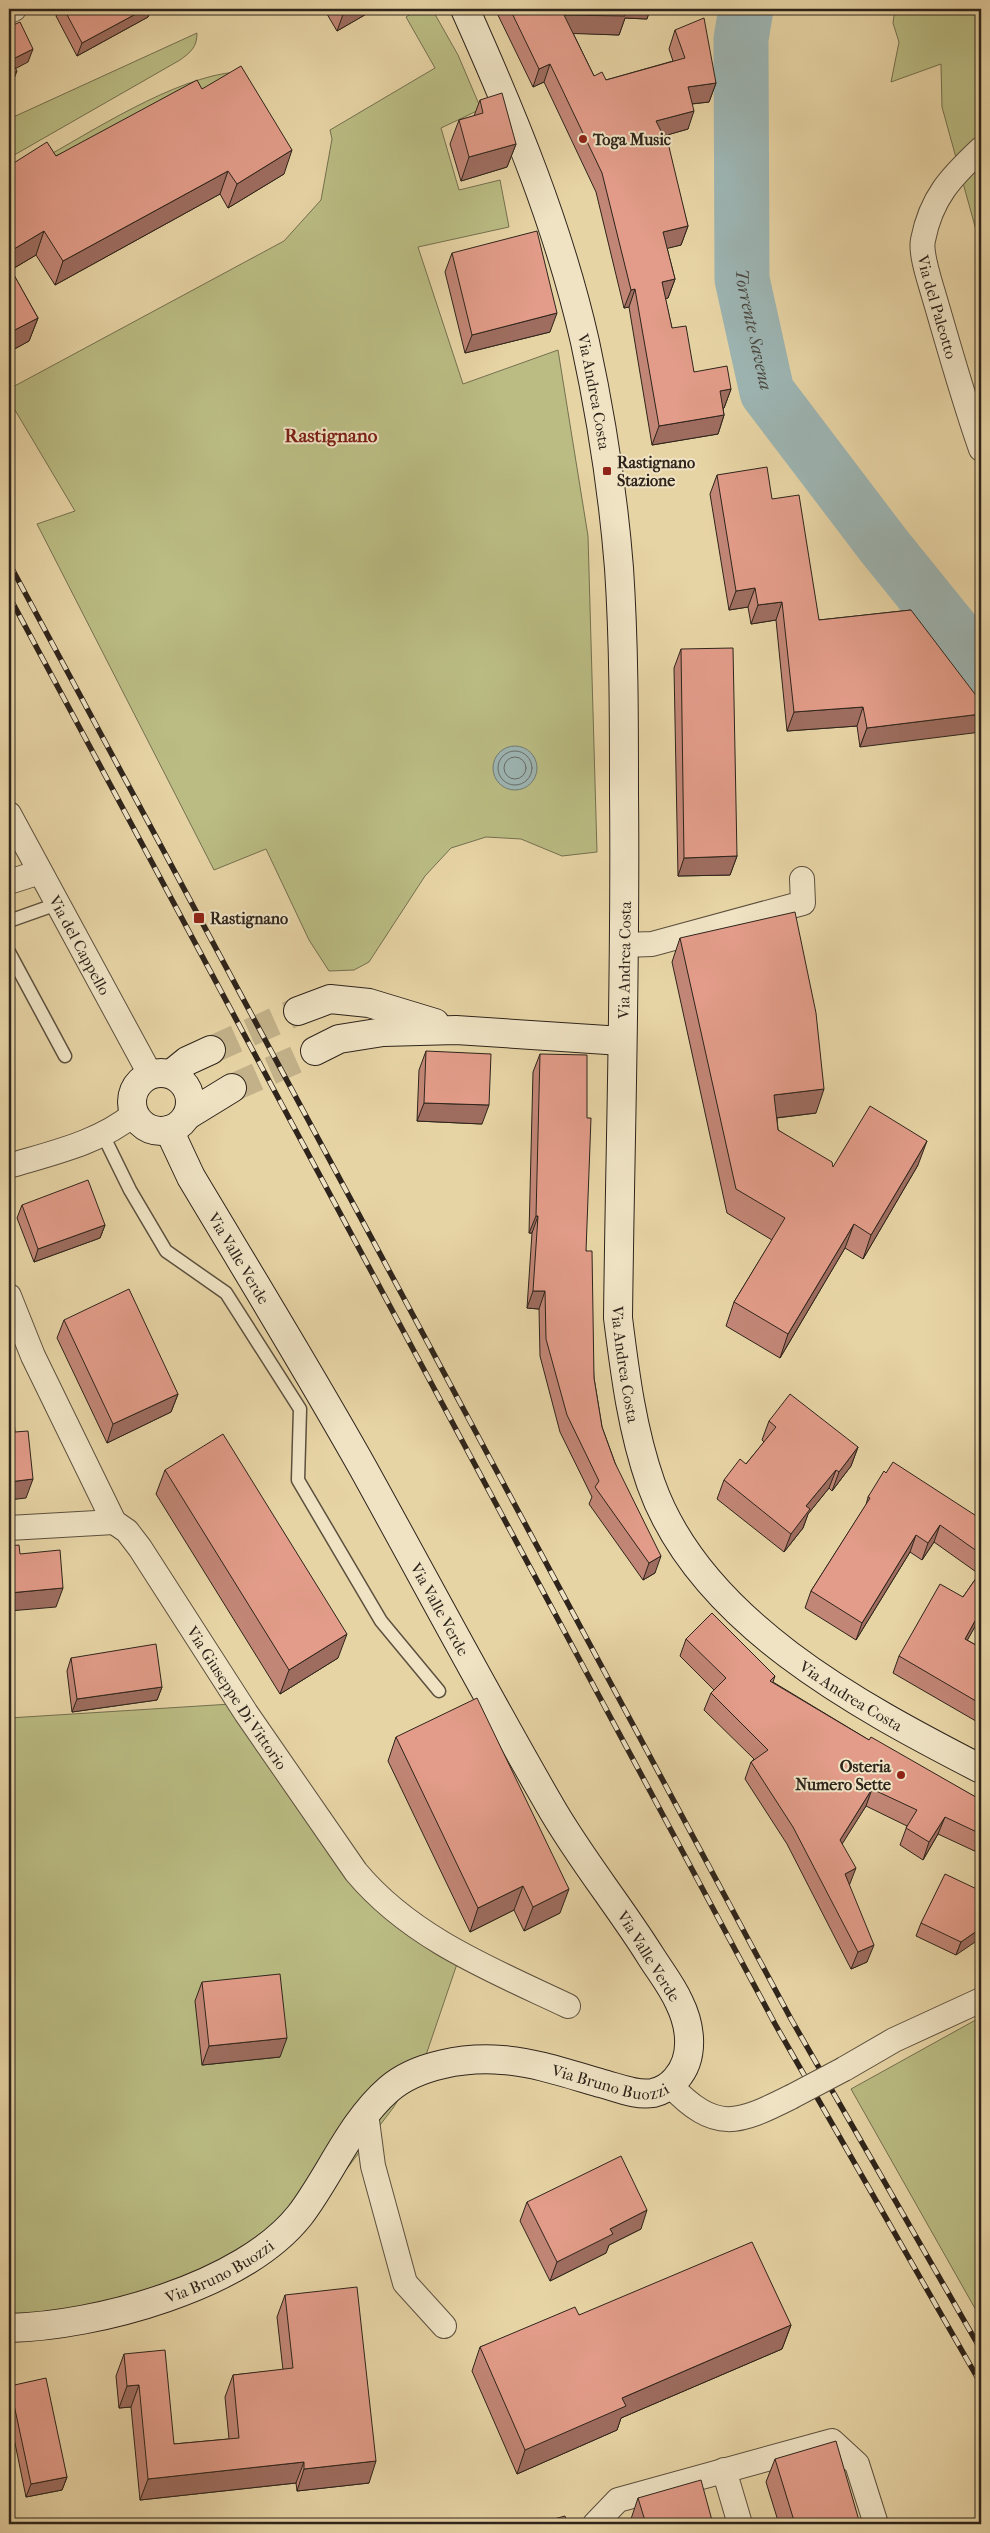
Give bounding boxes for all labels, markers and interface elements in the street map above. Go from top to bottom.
place label: Toga Music [592,130,671,150]
marker: Toga Music [577,133,589,145]
street label: Via del Paleotto [913,252,961,361]
water label: Torrente Savena [731,269,776,392]
street label: Via Andrea Costa [573,331,614,452]
district label: Rastignano [285,425,378,447]
place label: Rastignano Stazione [617,453,695,490]
marker: Rastignano Stazione [601,465,613,477]
street label: Via del Cappello [44,891,114,998]
street label: Via Andrea Costa [614,900,635,1020]
place label: Rastignano [210,909,288,929]
marker: Rastignano [192,911,206,925]
street label: Via Valle Verde [203,1208,273,1308]
street label: Via Andrea Costa [608,1305,643,1425]
street label: Via Valle Verde [406,1559,473,1659]
street label: Via Giuseppe Di Vittorio [182,1622,291,1773]
street label: Via Andrea Costa [795,1656,906,1736]
place label: Osteria Numero Sette [795,1757,892,1794]
marker: Osteria Numero Sette [895,1769,907,1781]
street label: Via Valle Verde [613,1907,684,2005]
street label: Via Bruno Buozzi [549,2060,673,2104]
street label: Via Bruno Buozzi [162,2236,278,2307]

